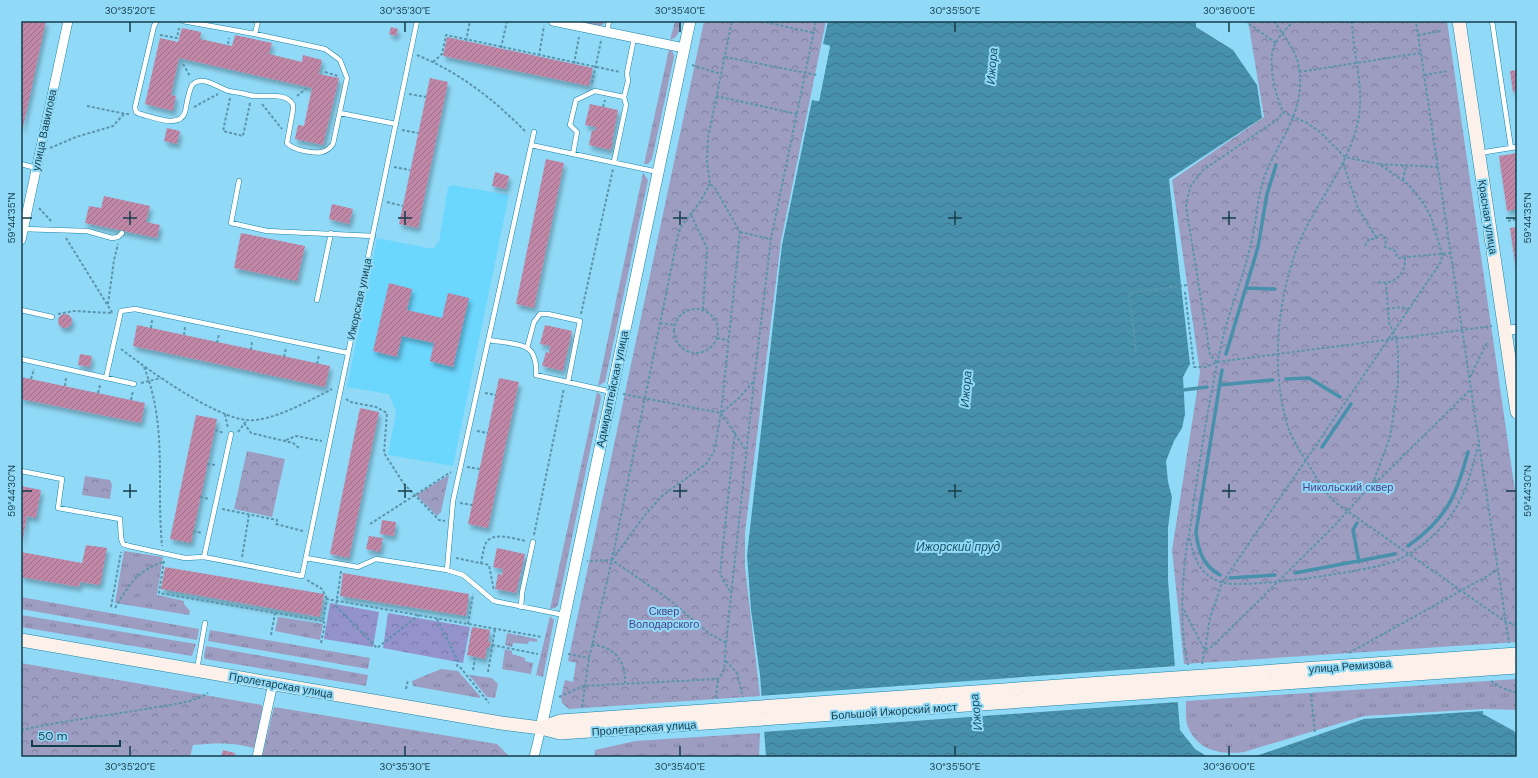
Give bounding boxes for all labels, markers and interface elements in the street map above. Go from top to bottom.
text: 30°35'20"E [105,4,156,17]
text: 30°35'30"E [380,4,431,17]
text: 30°35'40"E [655,4,706,17]
text: 30°35'50"E [930,4,981,17]
text: 30°36'00"E [1203,4,1255,17]
water label: Ижора [982,47,1002,85]
street label: улица Вавилова [29,87,60,172]
street label: Красная улица [1475,179,1501,256]
text: 59°44'35"N [5,192,18,243]
text: 59°44'35"N [1521,192,1534,243]
street label: Ижорская улица [343,256,375,341]
street label: Адмиралтейская улица [593,328,631,449]
water label: Ижора [956,370,976,408]
text: 59°44'30"N [5,465,18,517]
text: 59°44'30"N [1521,465,1534,517]
park label: Никольский сквер [1303,480,1393,494]
water label: Ижорский пруд [916,539,1000,555]
park label: Сквер Володарского [629,604,699,631]
street label: улица Ремизова [1308,656,1393,676]
street label: Пролетарская улица [228,669,335,701]
water label: Ижора [966,693,986,731]
street label: Большой Ижорский мост [830,700,958,722]
street label: Пролетарская улица [591,717,698,739]
scale bar [32,722,120,748]
text: 50 m [38,728,67,744]
text: 30°35'20"E [105,760,156,773]
text: 30°35'30"E [380,760,431,773]
text: 30°35'40"E [655,760,706,773]
text: 30°35'50"E [930,760,981,773]
text: 30°36'00"E [1203,760,1255,773]

